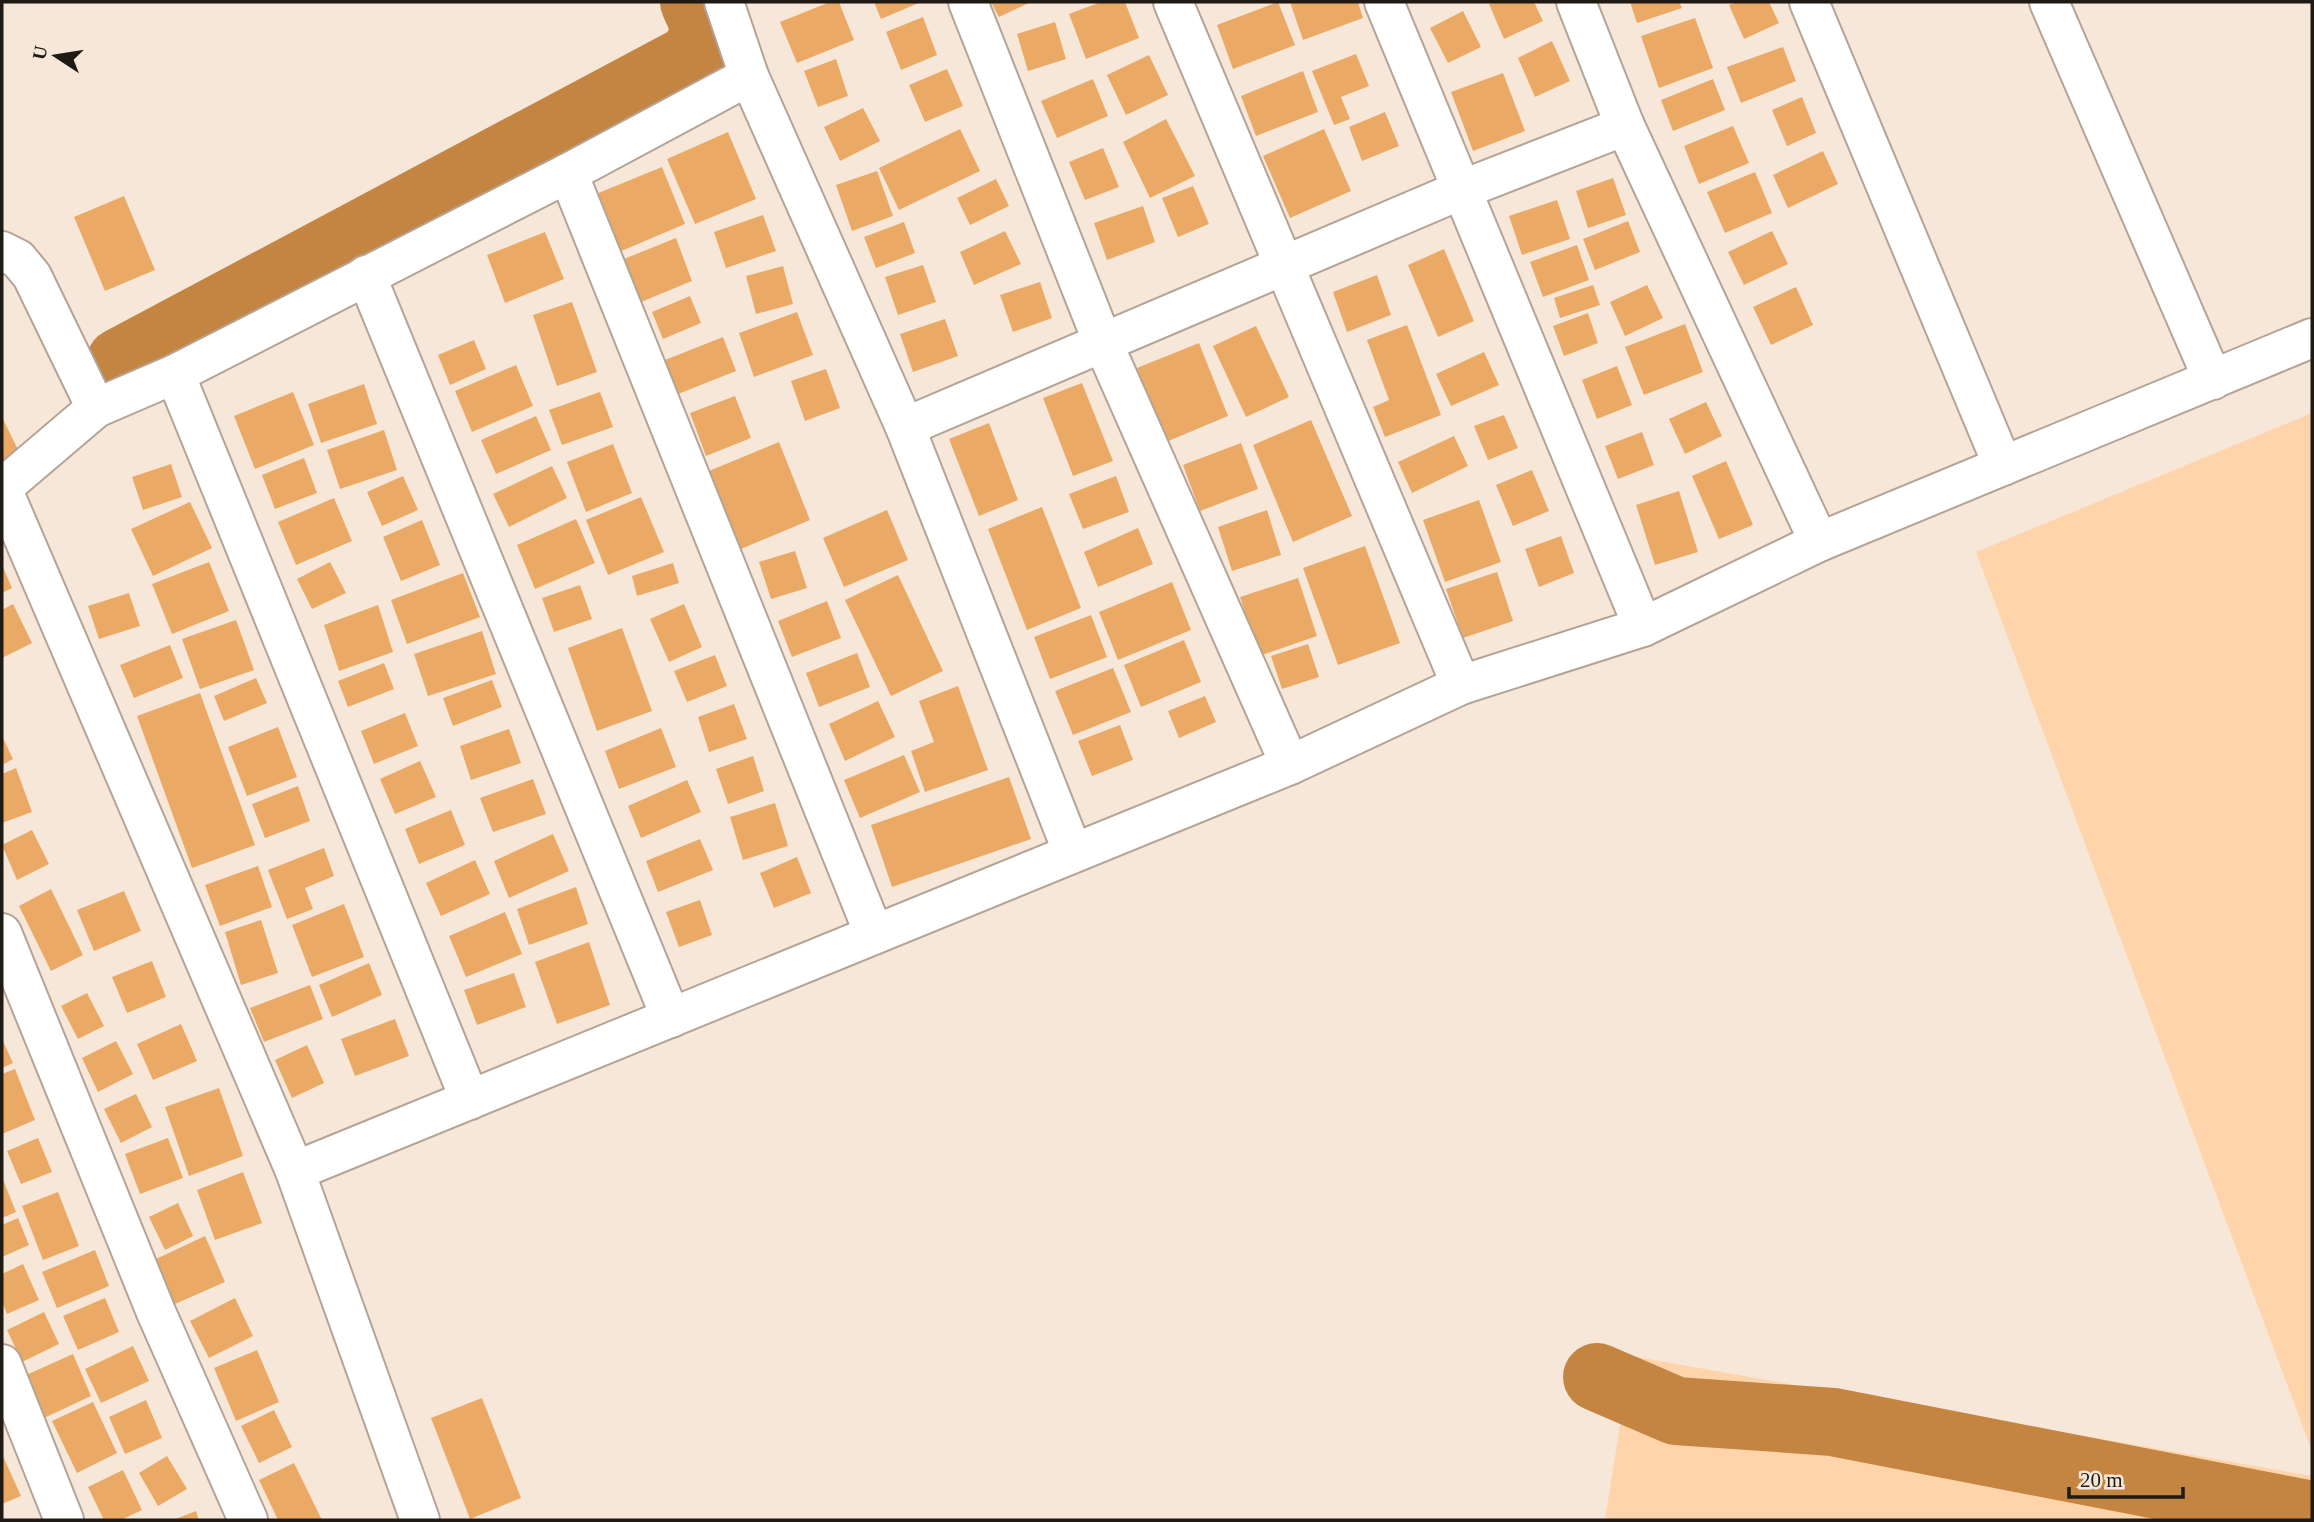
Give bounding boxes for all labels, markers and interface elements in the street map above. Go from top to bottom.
north arrow [21,21,91,91]
text: U [28,43,52,61]
scale bar [2069,1456,2183,1500]
text: 20 m [2080,1468,2123,1492]

